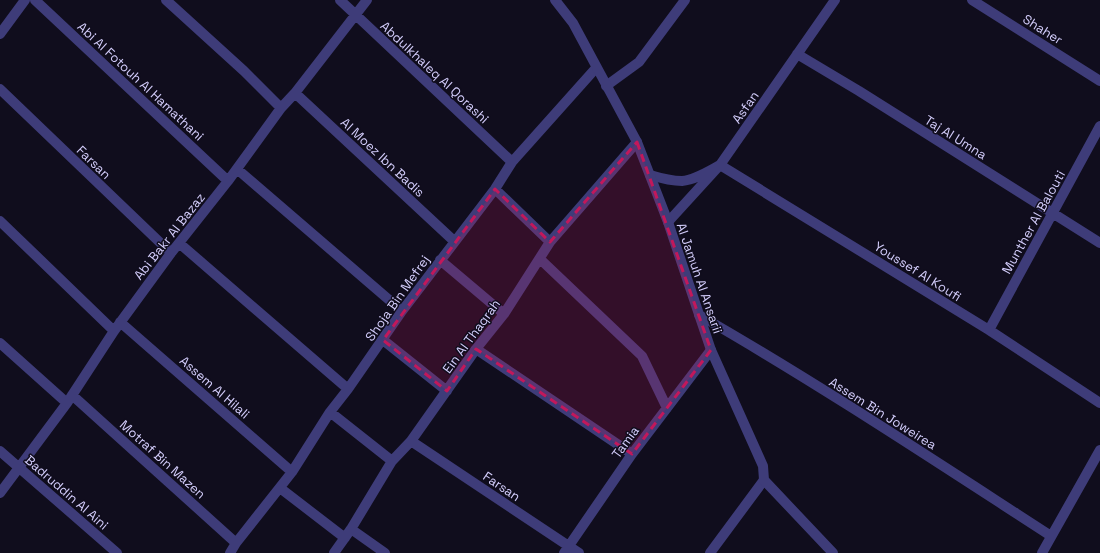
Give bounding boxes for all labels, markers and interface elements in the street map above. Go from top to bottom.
street label: Shaher [1020,11,1066,48]
street label: Abi Al Fotouh Al Hamathani [74,18,207,144]
street label: Abdulkhaleq Al Qorashi [377,18,493,127]
street label: Asfan [728,88,763,127]
street label: Taj Al Umna [921,112,991,164]
street label: Al Moez Ibn Badis [337,114,428,201]
street label: Farsan [73,142,114,183]
street label: Munther Al Balouti [998,167,1069,277]
street label: Abi Bakr Al Bazaz [130,189,209,283]
street label: Al Jamuh Al Ansarii [673,221,726,336]
street label: Youssef Al Koufi [871,238,965,305]
street label: Shoja Bin Mefrej [361,252,433,345]
street label: Ein Al Thaqrah [439,296,504,377]
street label: Assem Al Hilali [176,352,253,422]
street label: Assem Bin Joweirea [826,373,940,454]
street label: Motraf Bin Mazen [116,416,209,502]
street label: Tamia [608,422,643,462]
street label: Badruddin Al Aini [21,451,112,533]
street label: Farsan [480,468,524,505]

